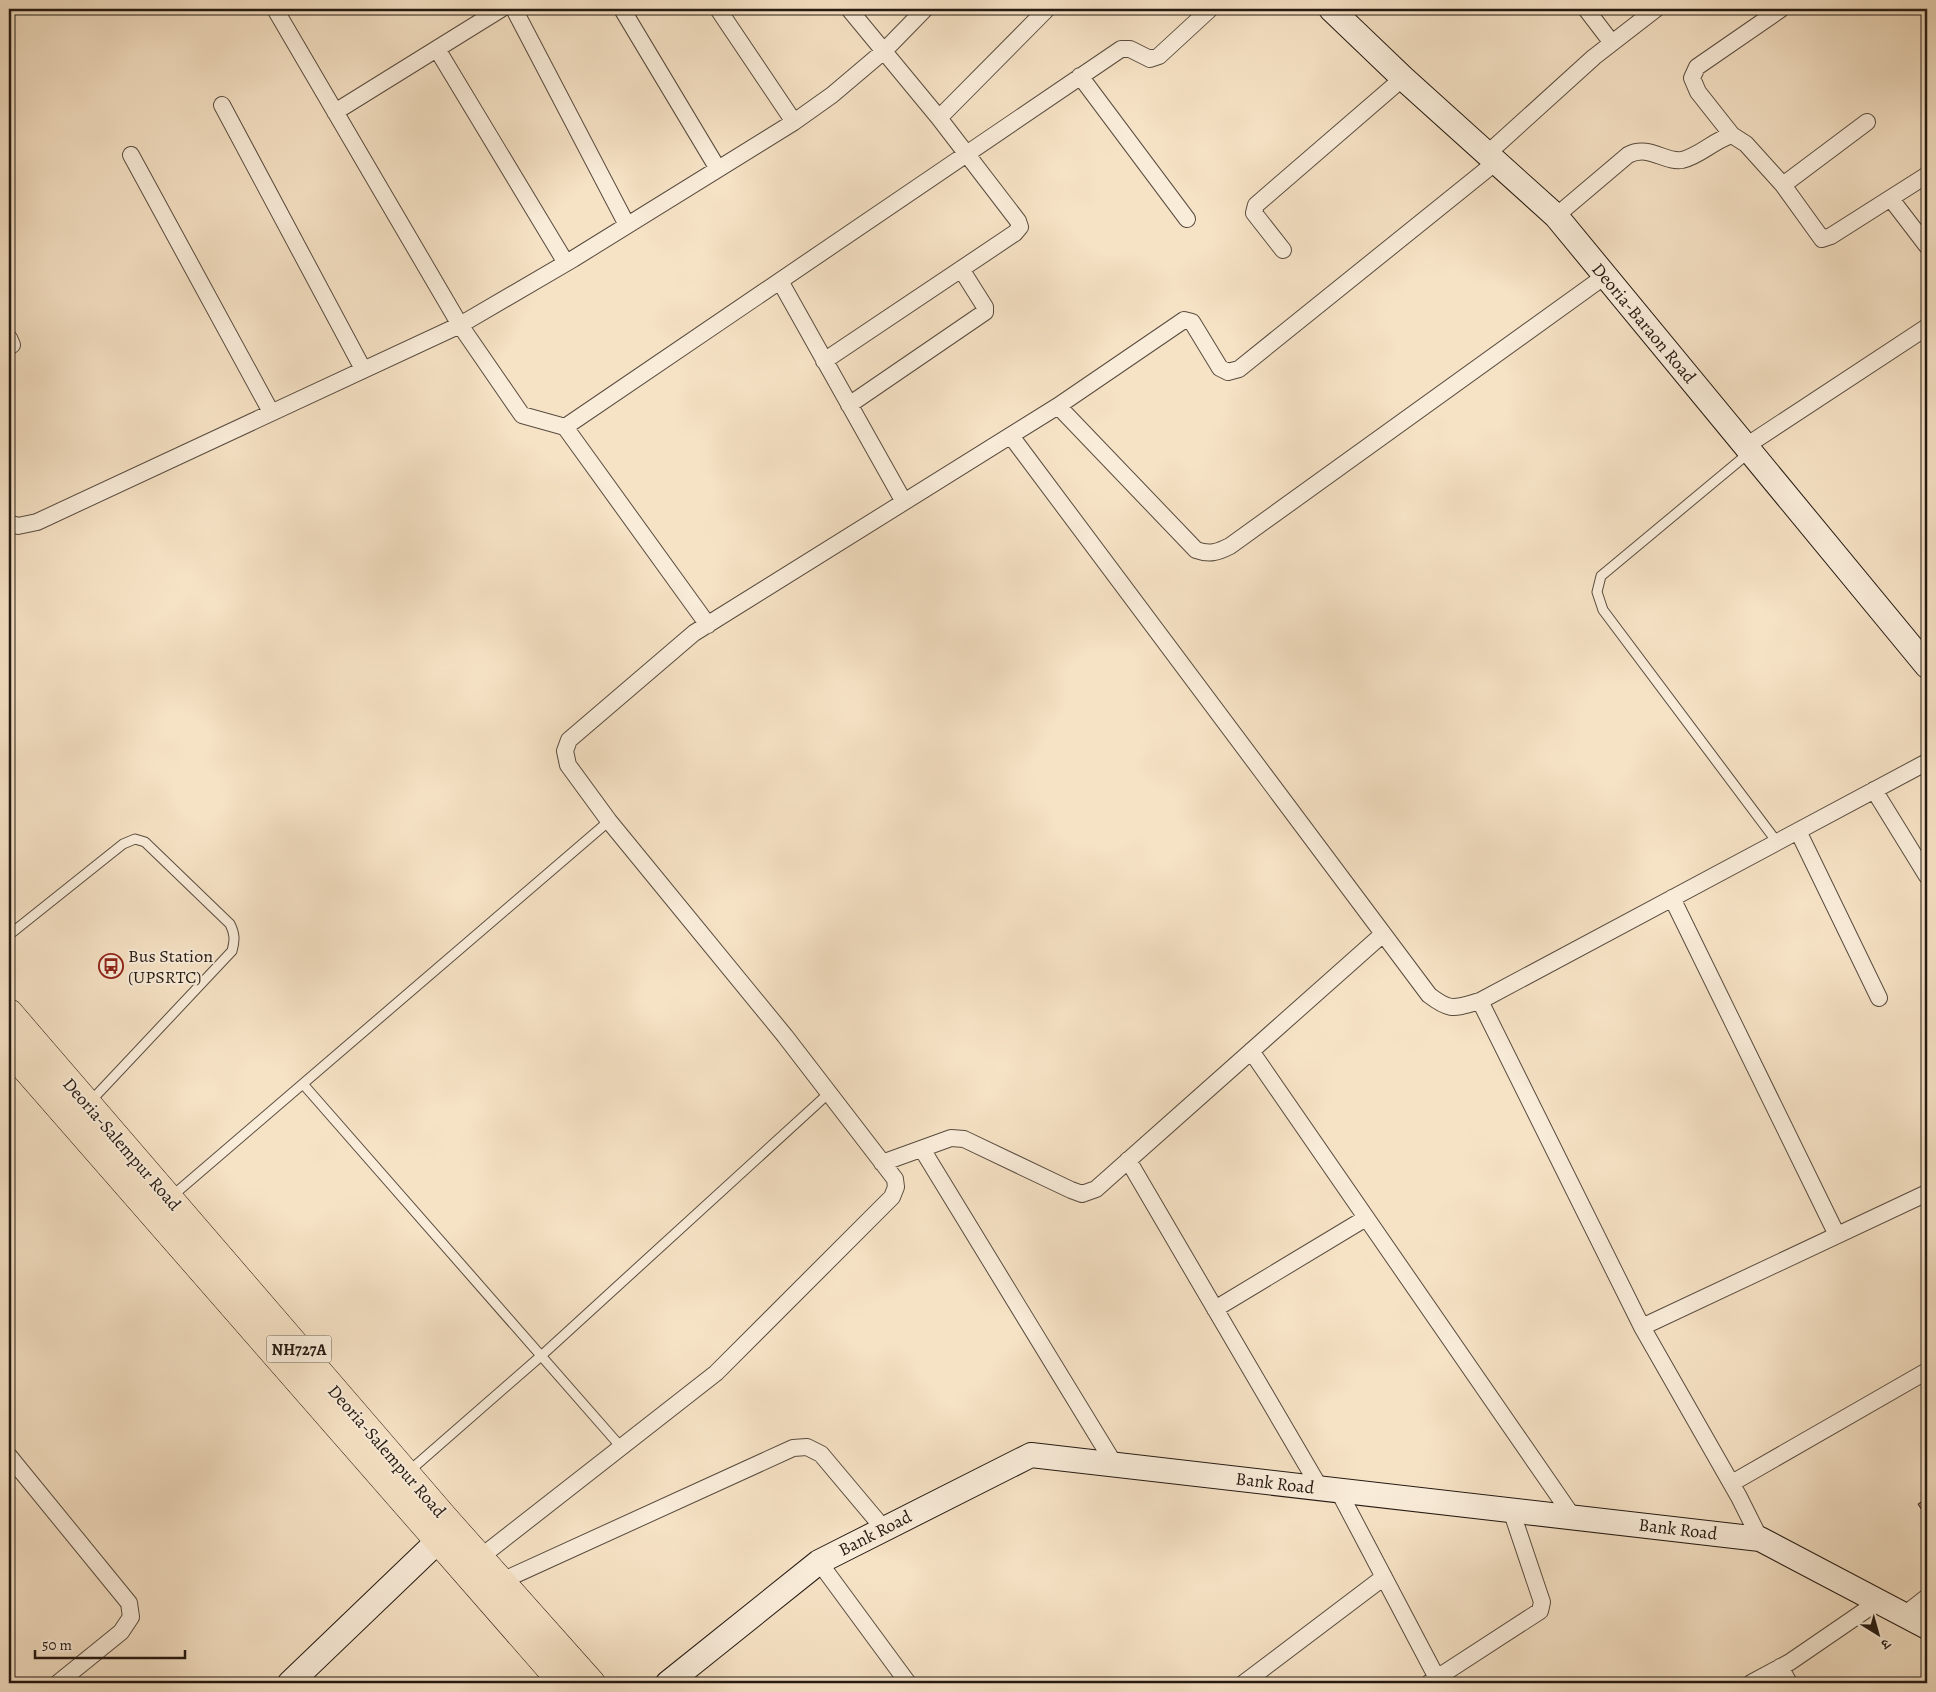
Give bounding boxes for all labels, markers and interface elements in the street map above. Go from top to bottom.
street label: Deoria-Baraon Road [1586,258,1702,389]
place label: Bus Station (UPSRTC) [128,944,213,989]
bus stop icon: Bus Station (UPSRTC) [98,953,124,979]
street label: Deoria-Salempur Road [57,1072,187,1216]
road number: NH727A [266,1336,332,1362]
street label: Deoria-Salempur Road [322,1379,452,1523]
street label: Bank Road [1234,1466,1316,1500]
street label: Bank Road [834,1504,916,1562]
street label: Bank Road [1637,1512,1719,1546]
north arrow [1854,1610,1904,1660]
scale bar [35,1627,185,1659]
text: उ [1876,1634,1895,1654]
text: 50 m [42,1635,72,1655]

